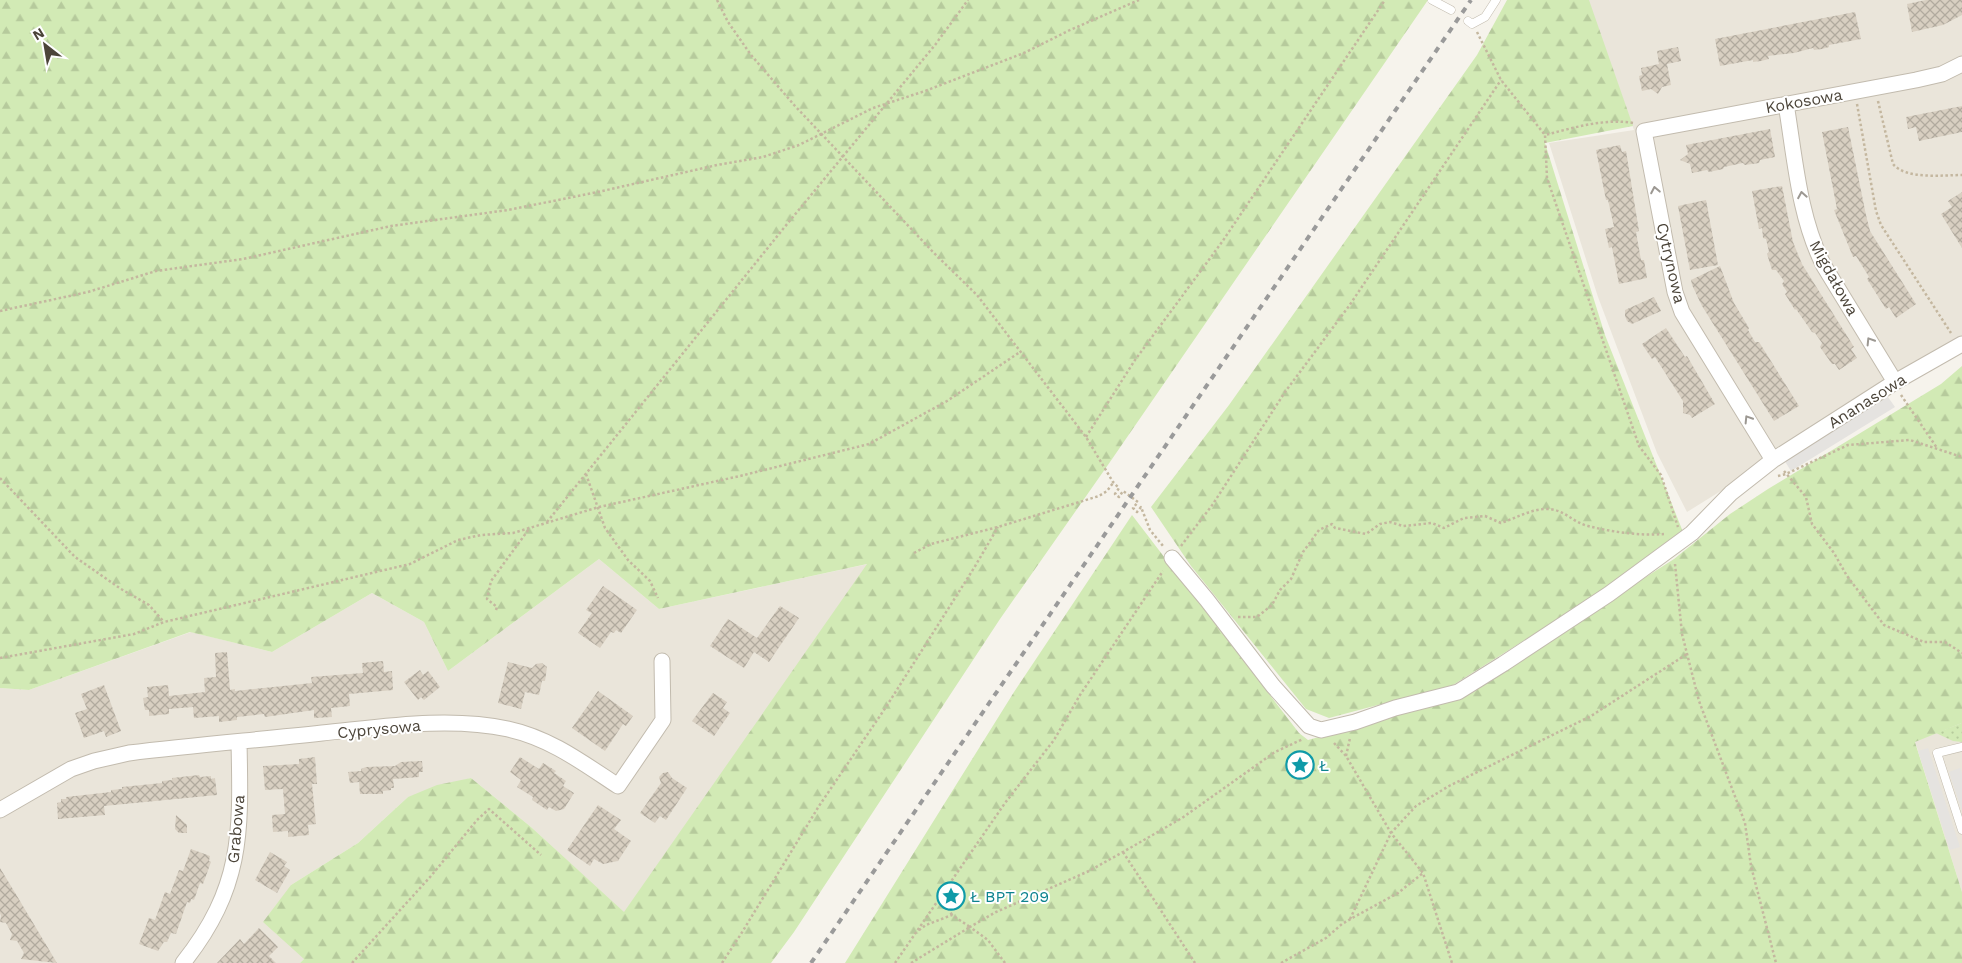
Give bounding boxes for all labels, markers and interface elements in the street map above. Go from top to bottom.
north arrow [20,20,70,70]
text: N [30,24,47,43]
street label: Kokosowa [1764,85,1844,117]
one-way arrow [1650,186,1661,195]
one-way arrow [1797,191,1807,199]
street label: Cytrynowa [1652,221,1690,305]
street label: Migdałowa [1806,237,1862,319]
one-way arrow [1866,337,1876,346]
street label: Ananasowa [1824,369,1910,433]
one-way arrow [1744,415,1754,424]
street label: Cyprysowa [336,716,422,742]
place icon: Ł [1285,750,1315,780]
place label: Ł [1319,756,1329,775]
street label: Grabowa [224,794,248,864]
place icon: Ł BPT 209 [936,881,966,911]
place label: Ł BPT 209 [970,887,1049,906]

